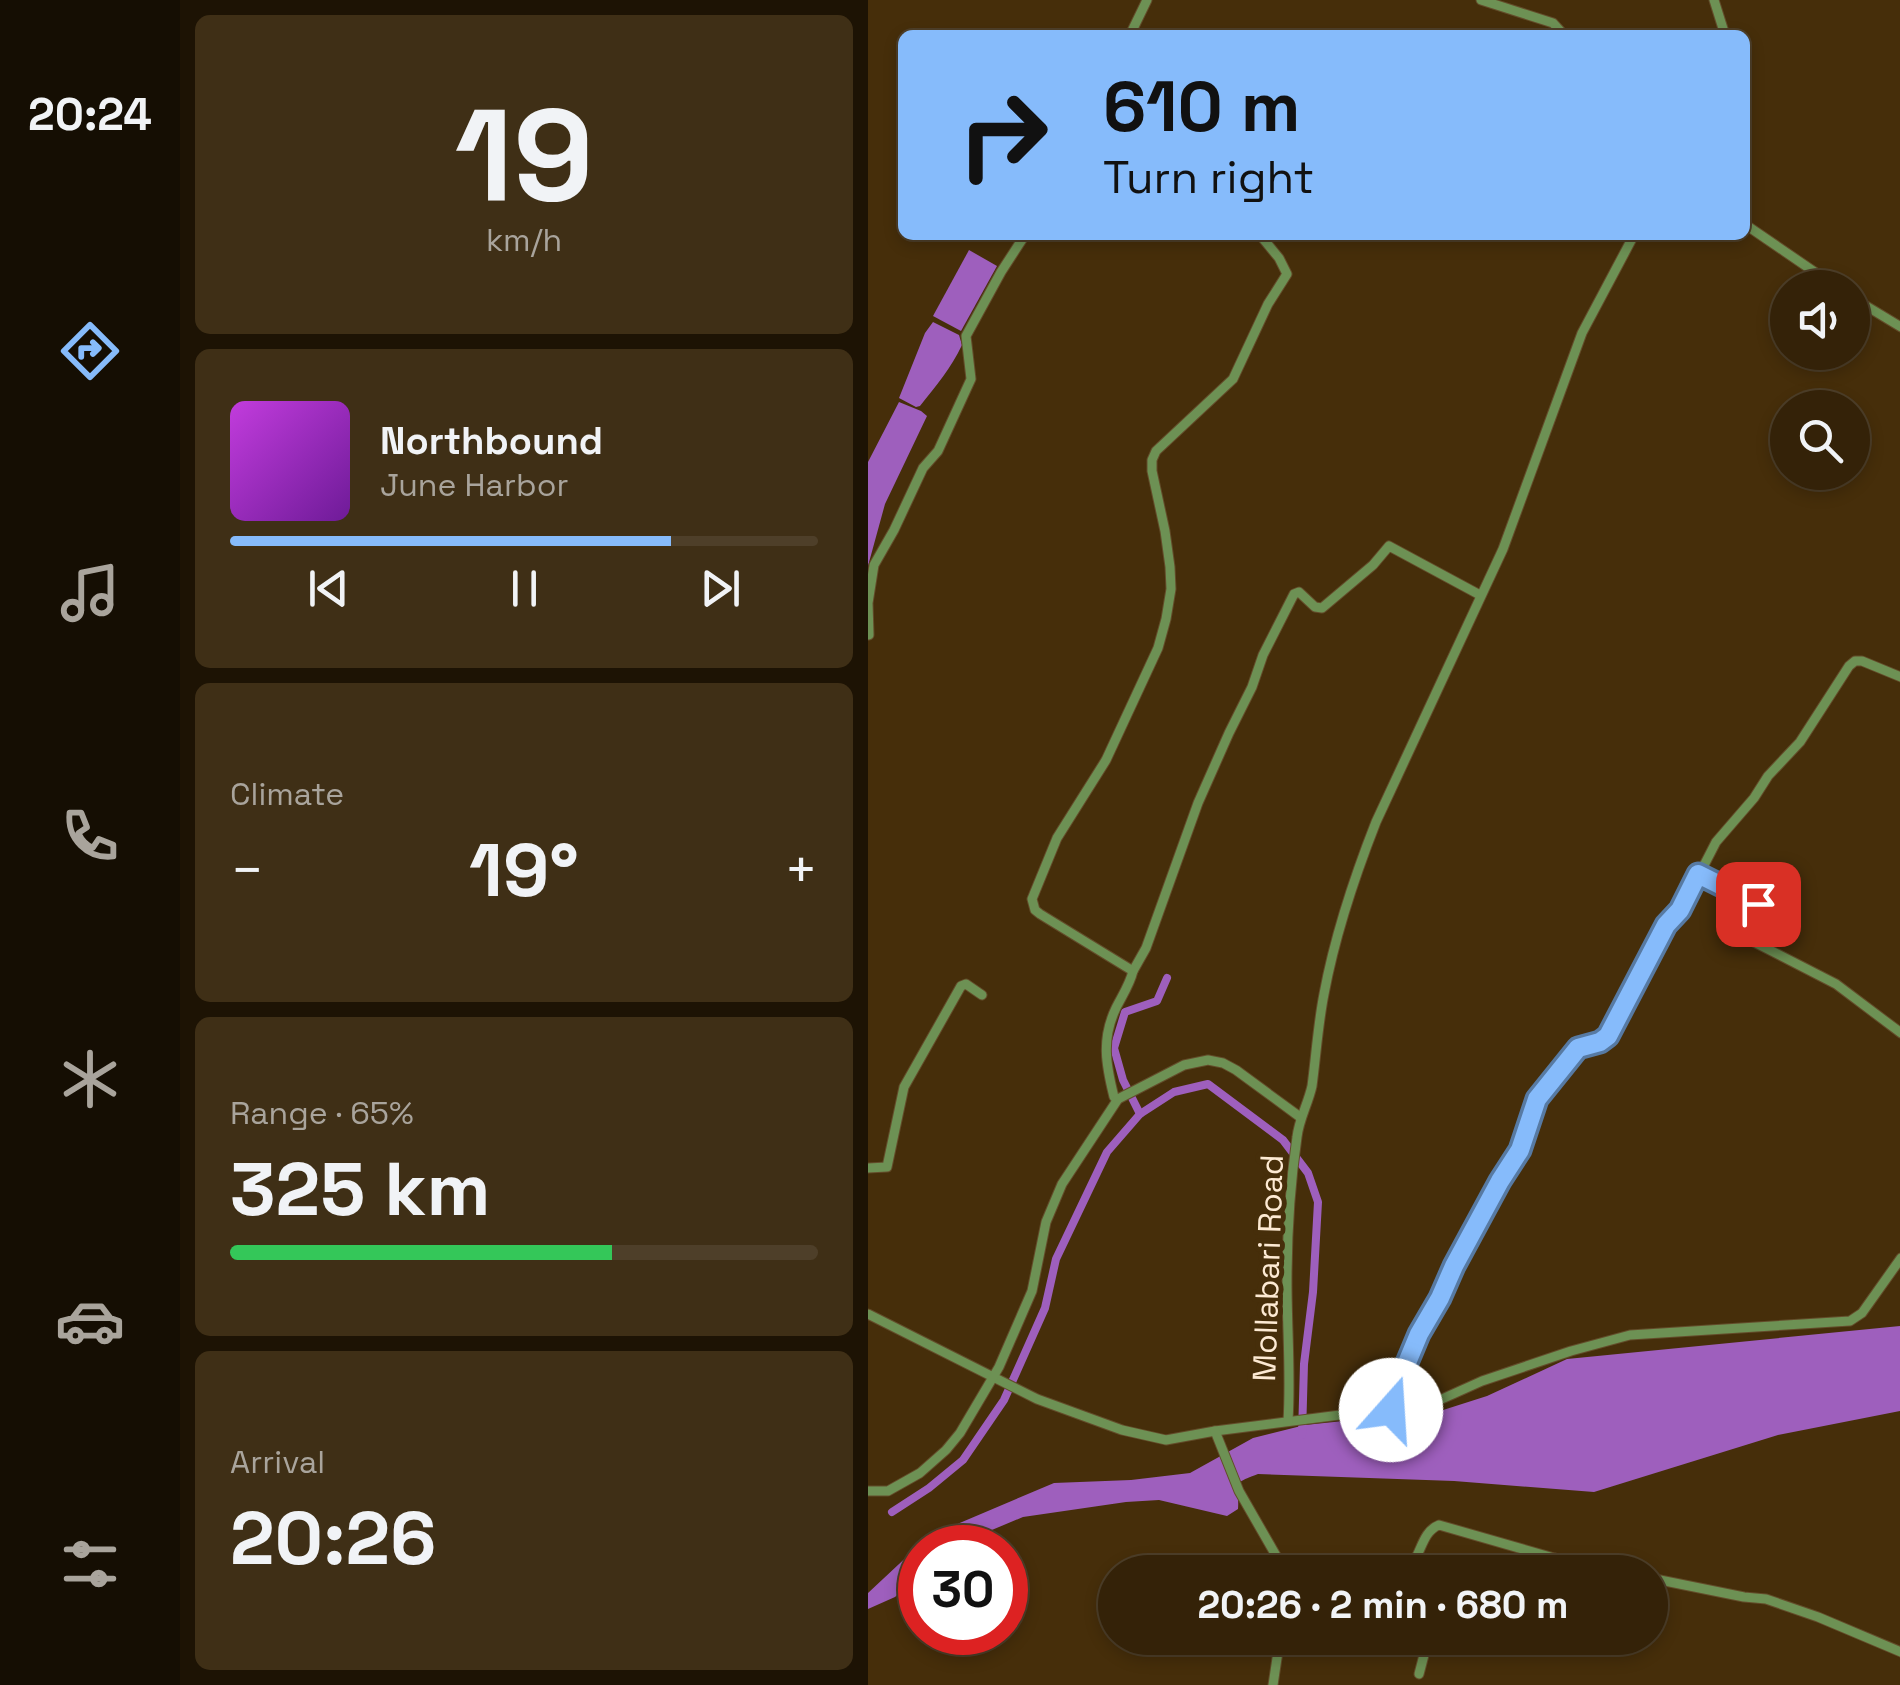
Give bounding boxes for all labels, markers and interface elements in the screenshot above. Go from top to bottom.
text: 610 m [1103,62,1301,151]
icon: right [938,70,1068,200]
text: 19 [454,72,594,238]
text: 20:24 [28,86,152,143]
text: Turn right [1103,149,1314,206]
text: km/h [486,220,562,260]
map controls [1770,270,1870,490]
button: sound [1770,270,1870,370]
icon: directions [55,316,125,386]
button: search [1770,390,1870,490]
text: Northbound [380,417,603,465]
text: June Harbor [380,465,568,505]
icon: music [55,558,125,628]
icon: previous [301,561,356,616]
icon: pause [497,561,552,616]
icon: next [693,561,748,616]
text: Climate [230,774,344,814]
icon: phone [55,801,125,871]
text: 19° [469,822,579,918]
text: − [230,835,264,905]
text: + [784,835,818,905]
pin [1716,862,1801,947]
icon: arrive [1731,877,1786,932]
icon: climate [55,1044,125,1114]
text: Range · 65% [230,1093,414,1133]
text: 325 km [230,1141,491,1237]
street label: Mollabari Road [1244,1154,1292,1382]
icon: car [55,1286,125,1356]
position arrow [1339,1358,1443,1462]
text: Arrival [230,1442,325,1482]
text: 20:26 [230,1490,436,1586]
speed limit sign: 30 [898,1525,1028,1655]
icon: filters [55,1529,125,1599]
text: 20:26 · 2 min · 680 m [1198,1581,1568,1629]

